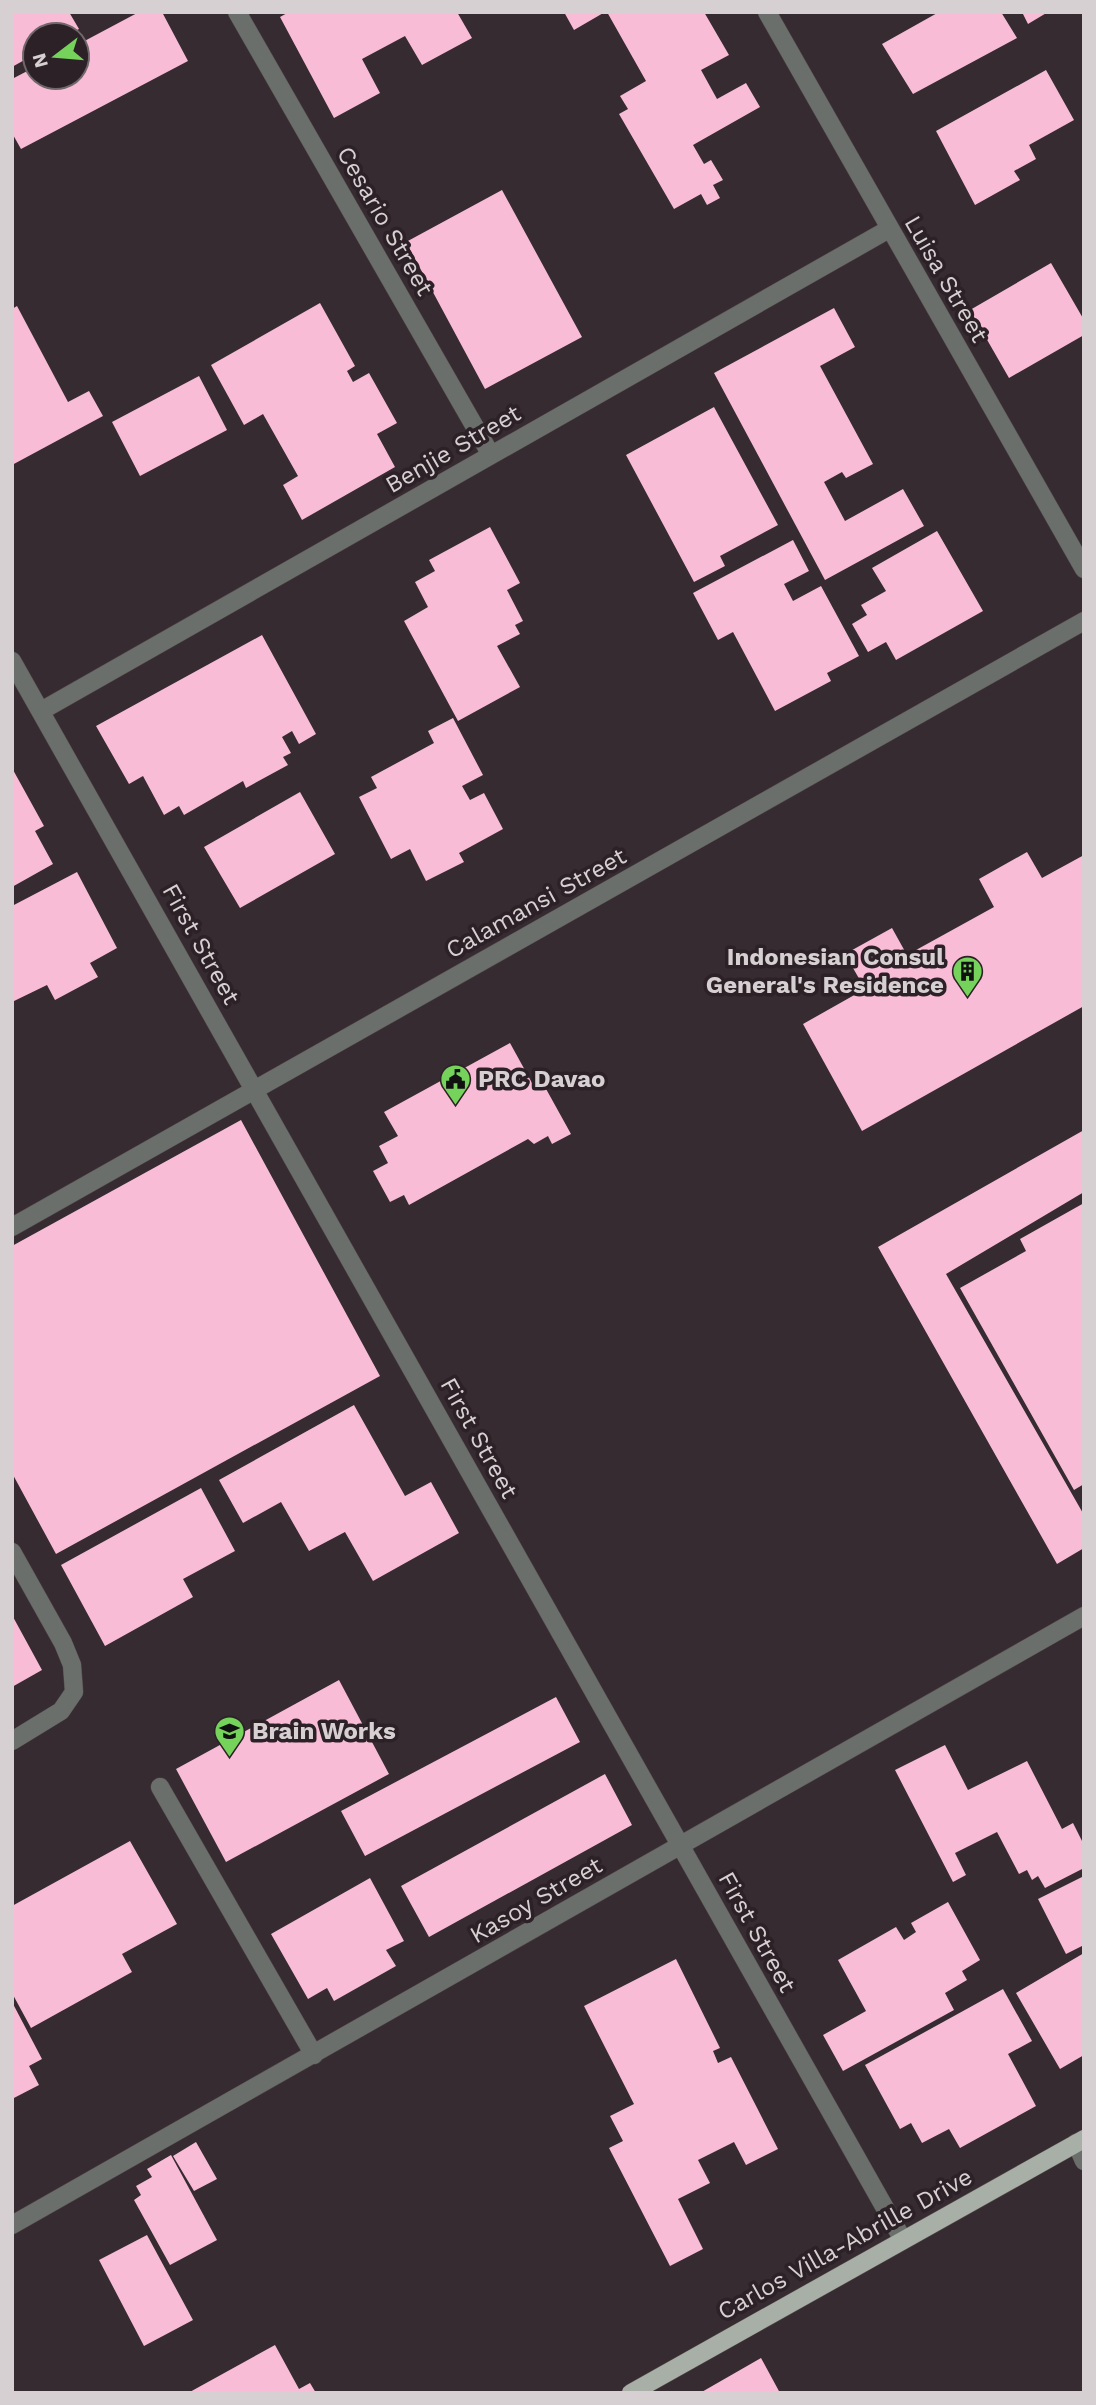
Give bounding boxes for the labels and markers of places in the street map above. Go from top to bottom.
place label: Indonesian Consul General's Residence [706,943,944,999]
building icon: Indonesian Consul General's Residence [950,954,984,998]
public building icon: PRC Davao [438,1062,472,1106]
place label: PRC Davao [478,1065,605,1093]
school or university icon: Brain Works [212,1714,246,1758]
place label: Brain Works [252,1717,396,1745]

